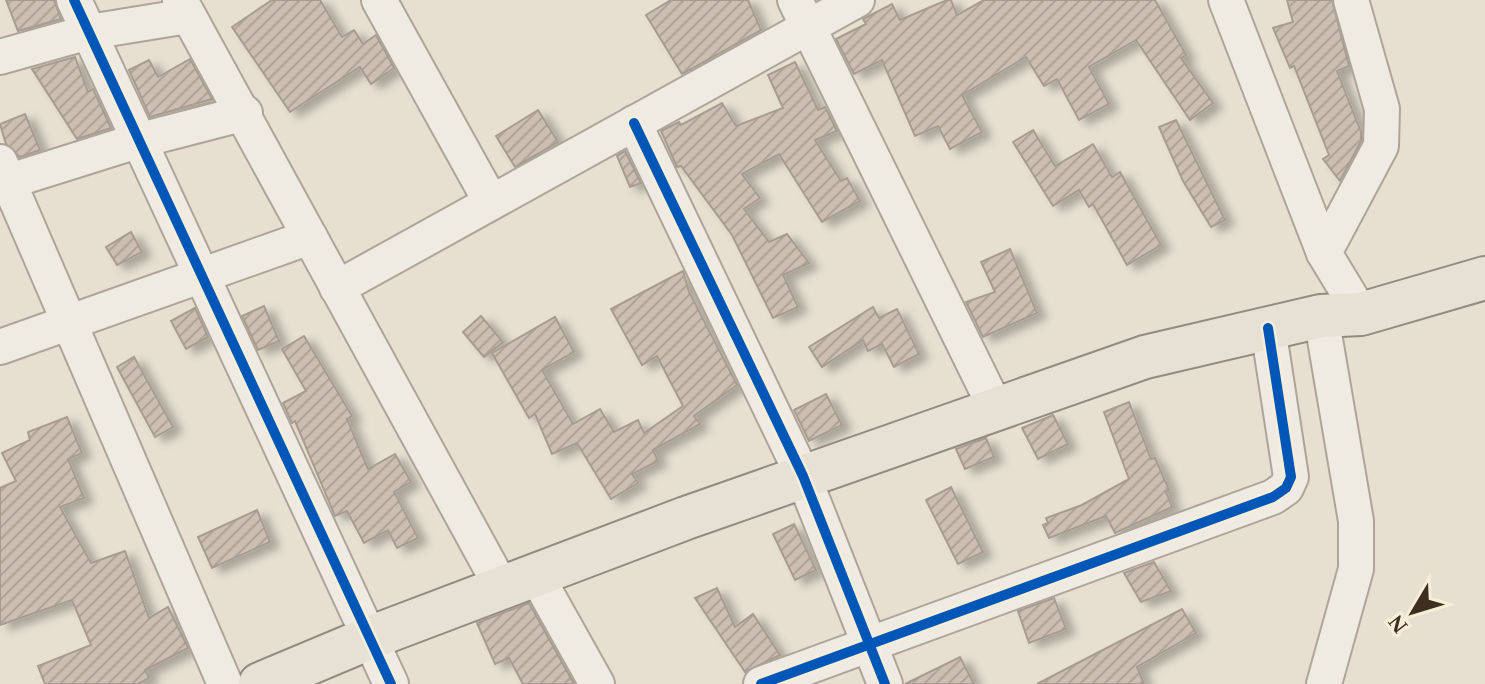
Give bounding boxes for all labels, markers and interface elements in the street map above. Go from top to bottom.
north arrow [1373,572,1453,652]
text: N [1383,610,1412,638]

